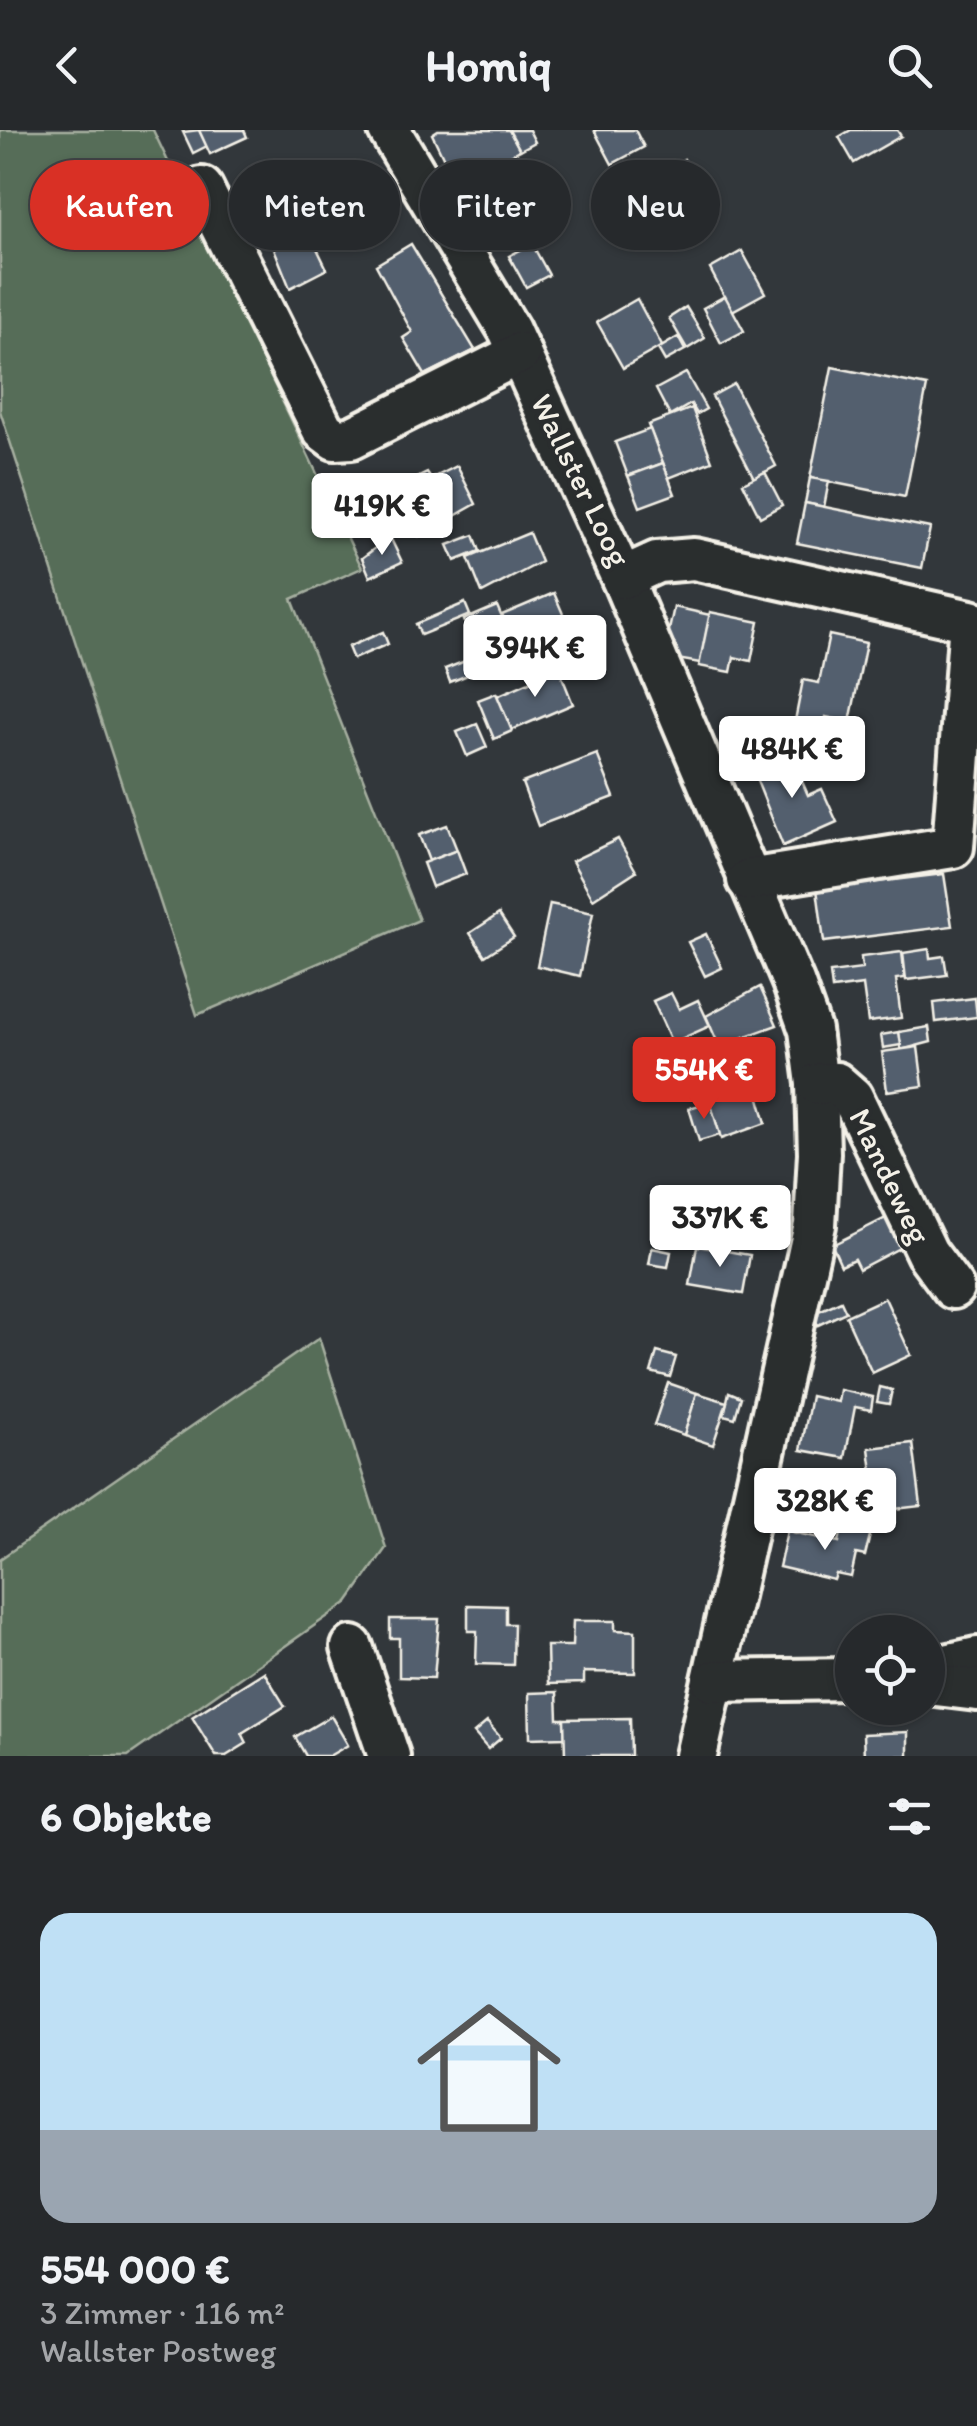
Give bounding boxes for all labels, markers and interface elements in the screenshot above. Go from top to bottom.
icon: back [40,38,95,93]
text: Homiq [425,38,552,92]
icon: search [882,38,937,93]
chip: Kaufen [30,160,209,250]
chip: Mieten [229,160,400,250]
chip: Filter [420,160,571,250]
chip: Neu [591,160,720,250]
street label: Wallster Loog [523,388,639,573]
pin: 419K € [301,473,463,558]
text: 419K € [334,486,430,524]
pin: 394K € [454,615,616,700]
text: 394K € [485,628,585,666]
pin: 484K € [711,716,873,801]
text: 484K € [741,729,843,767]
pin: 554K € [623,1037,785,1122]
text: 554K € [655,1050,753,1088]
street label: Mandeweg [841,1102,939,1250]
pin: 337K € [639,1185,801,1270]
text: 337K € [672,1198,768,1236]
pin: 328K € [744,1468,906,1553]
text: 328K € [776,1481,874,1519]
map controls [835,1615,945,1725]
button: locate [835,1615,945,1725]
icon: filters [882,1789,937,1844]
text: 6 Objekte [40,1791,212,1842]
icon: home [399,1978,579,2158]
text: 554 000 € [40,2243,230,2294]
text: 3 Zimmer · 116 m² [40,2294,284,2332]
text: Wallster Postweg [40,2332,276,2370]

